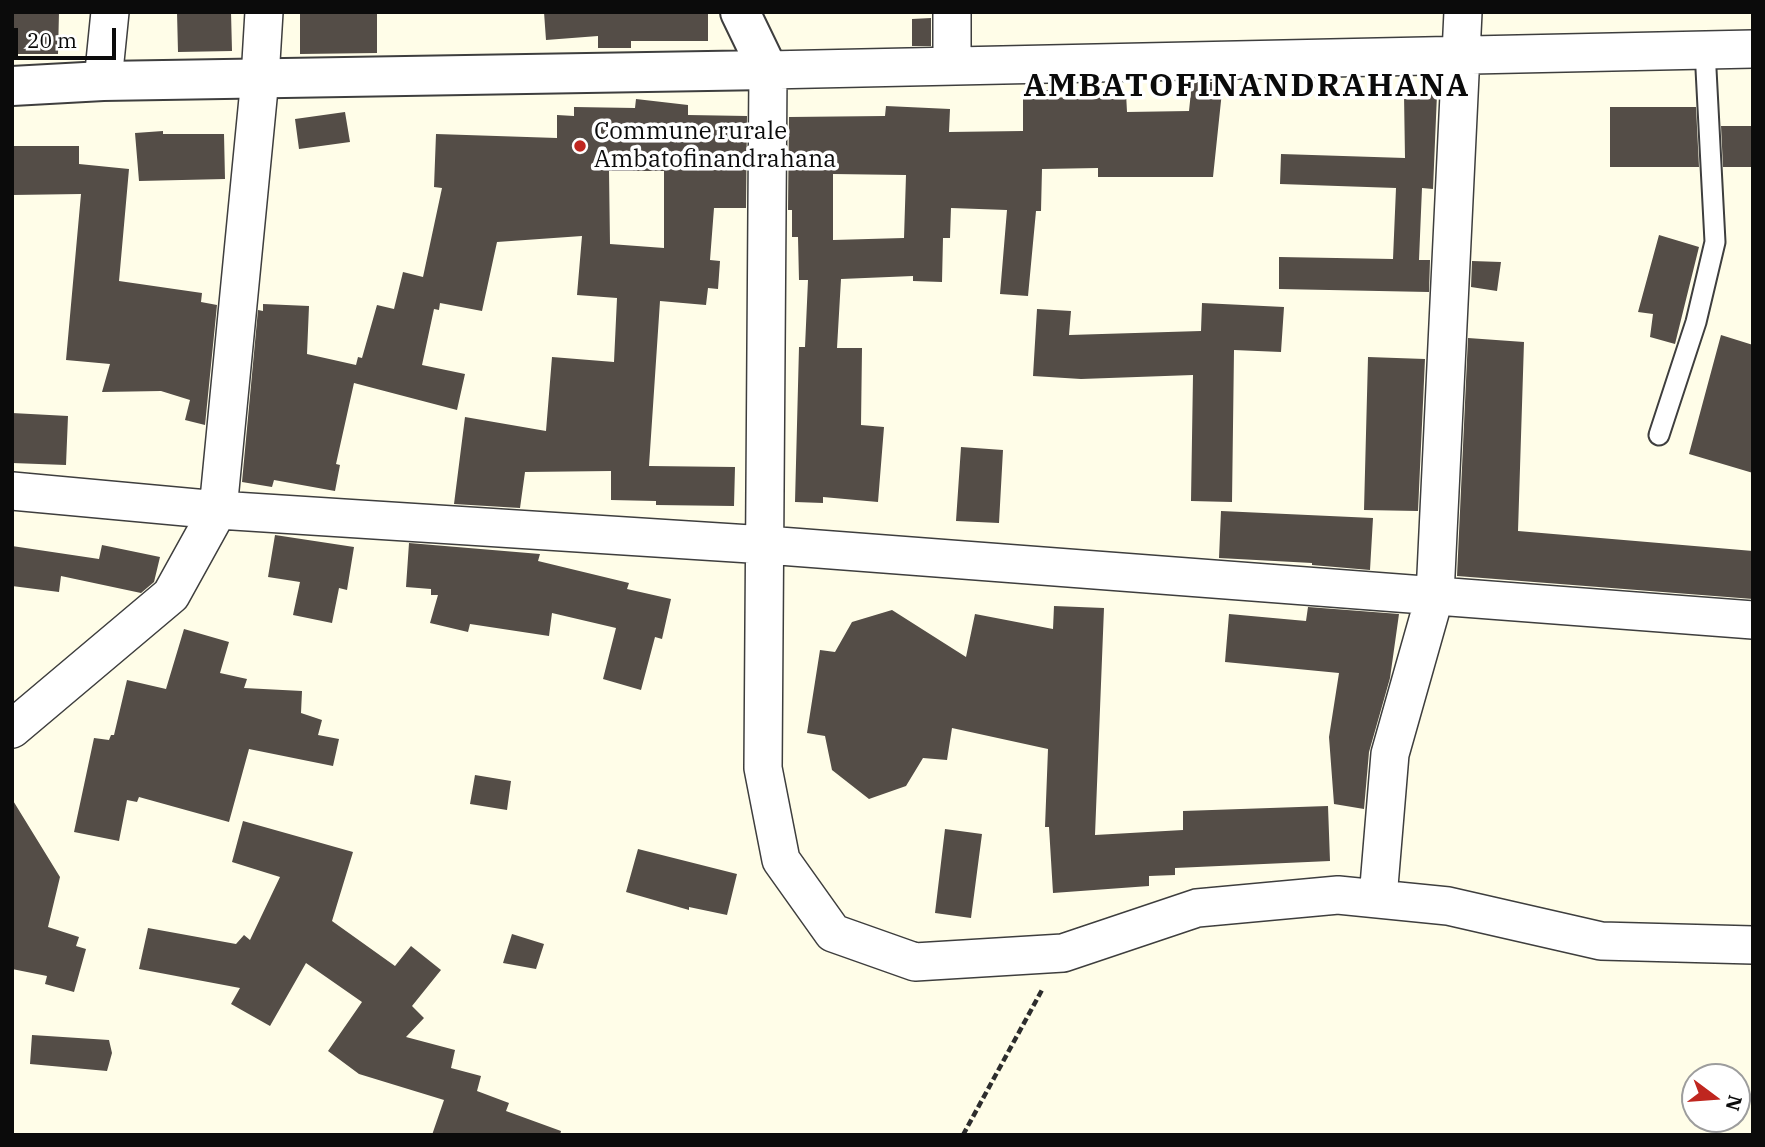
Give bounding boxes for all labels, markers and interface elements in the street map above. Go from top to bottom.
scale bar [18,14,119,58]
text: 20 m [27,26,77,54]
district label: AMBATOFINANDRAHANA [1026,68,1468,106]
place label: Commune rurale Ambatofinandrahana [594,118,836,174]
marker: Commune rurale Ambatofinandrahana [572,138,588,154]
north arrow [1681,1063,1751,1133]
text: N [1721,1093,1748,1114]

